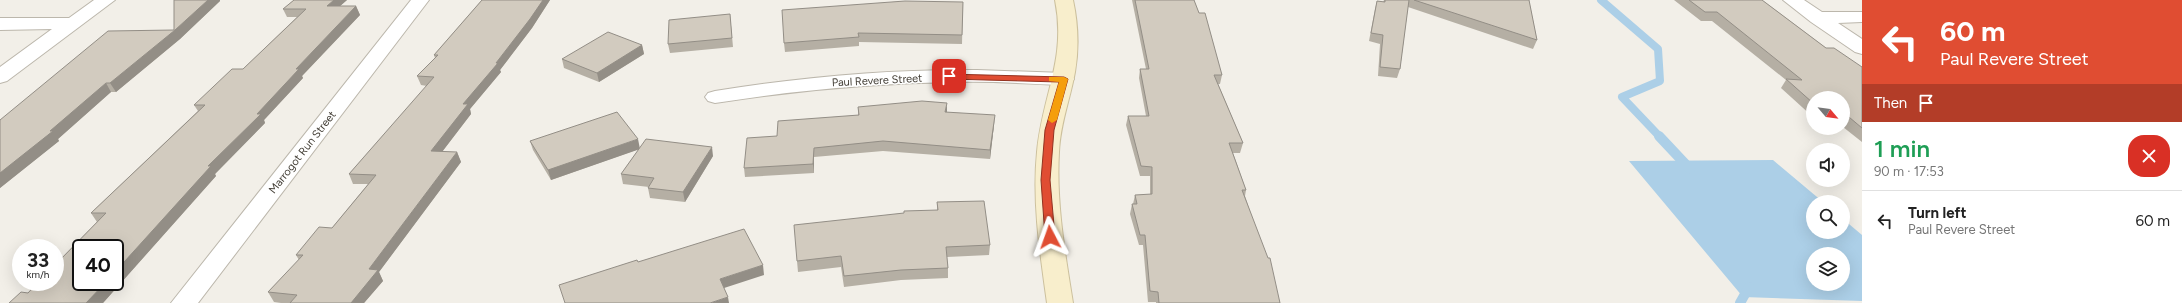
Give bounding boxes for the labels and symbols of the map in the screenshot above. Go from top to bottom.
pin [932,59,966,93]
street label: Paul Revere Street [831,72,923,89]
north arrow [1806,91,1850,135]
street label: Marrogot Run Street [266,108,339,196]
position arrow [1029,216,1071,258]
speed limit sign: 40 [72,239,124,291]

